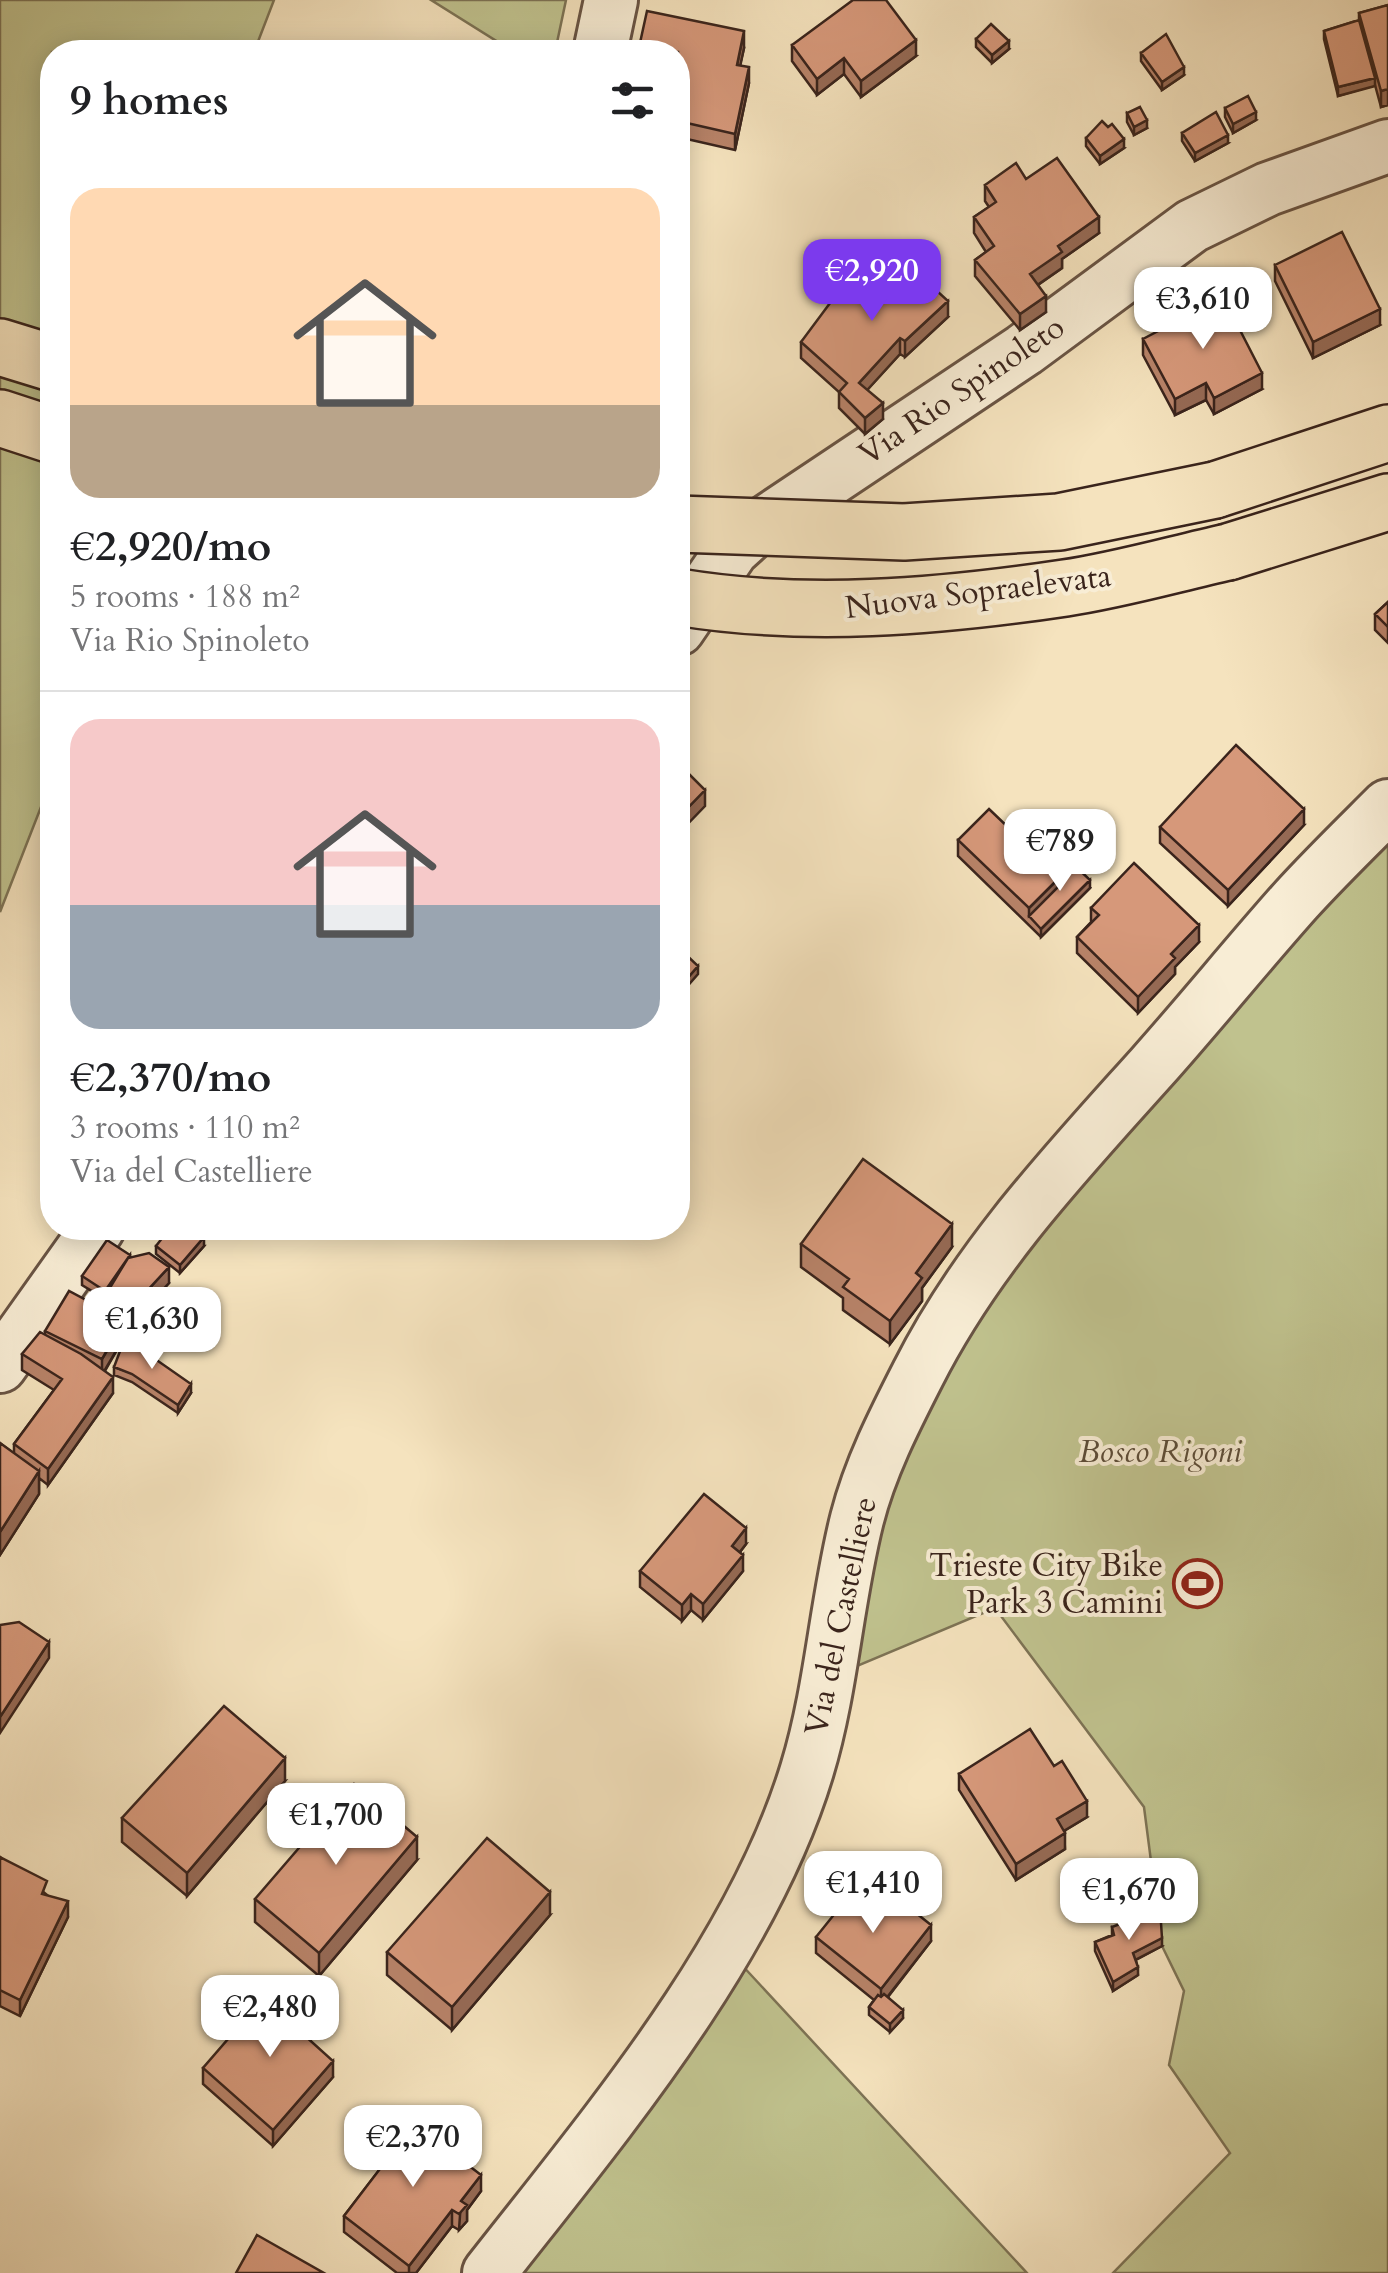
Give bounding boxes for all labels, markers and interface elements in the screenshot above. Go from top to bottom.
text: 9 homes [70,72,228,129]
icon: filters [605,73,660,128]
pin: €2,920 [791,239,953,324]
text: €2,920 [825,249,919,293]
icon: home [275,253,455,433]
pin: €3,610 [1122,267,1284,352]
text: €3,610 [1156,277,1250,321]
street label: Via Rio Spinoleto [850,306,1073,476]
text: €2,920/mo [70,518,271,575]
street label: Nuova Sopraelevata [843,554,1114,630]
text: 5 rooms · 188 m² [70,575,300,619]
text: Via Rio Spinoleto [70,619,310,663]
icon: home [275,784,455,964]
pin: €789 [1001,809,1119,894]
text: €789 [1026,819,1094,863]
text: €2,370/mo [70,1049,271,1106]
text: 3 rooms · 110 m² [70,1106,300,1150]
text: Via del Castelliere [70,1150,313,1194]
pin: €1,630 [71,1287,233,1372]
text: €1,630 [105,1297,199,1341]
park label: Bosco Rigoni [1078,1430,1242,1474]
street label: Via del Castelliere [794,1493,888,1740]
place label: Trieste City Bike Park 3 Camini [929,1544,1163,1625]
sports icon: Trieste City Bike Park 3 Camini [1172,1557,1224,1609]
pin: €1,700 [255,1783,417,1868]
text: €1,700 [289,1793,383,1837]
pin: €1,410 [792,1851,954,1936]
pin: €1,670 [1048,1858,1210,1943]
text: €1,410 [826,1861,920,1905]
text: €1,670 [1082,1868,1176,1912]
pin: €2,480 [189,1975,351,2060]
text: €2,480 [223,1985,317,2029]
pin: €2,370 [332,2105,494,2190]
text: €2,370 [366,2115,460,2159]

